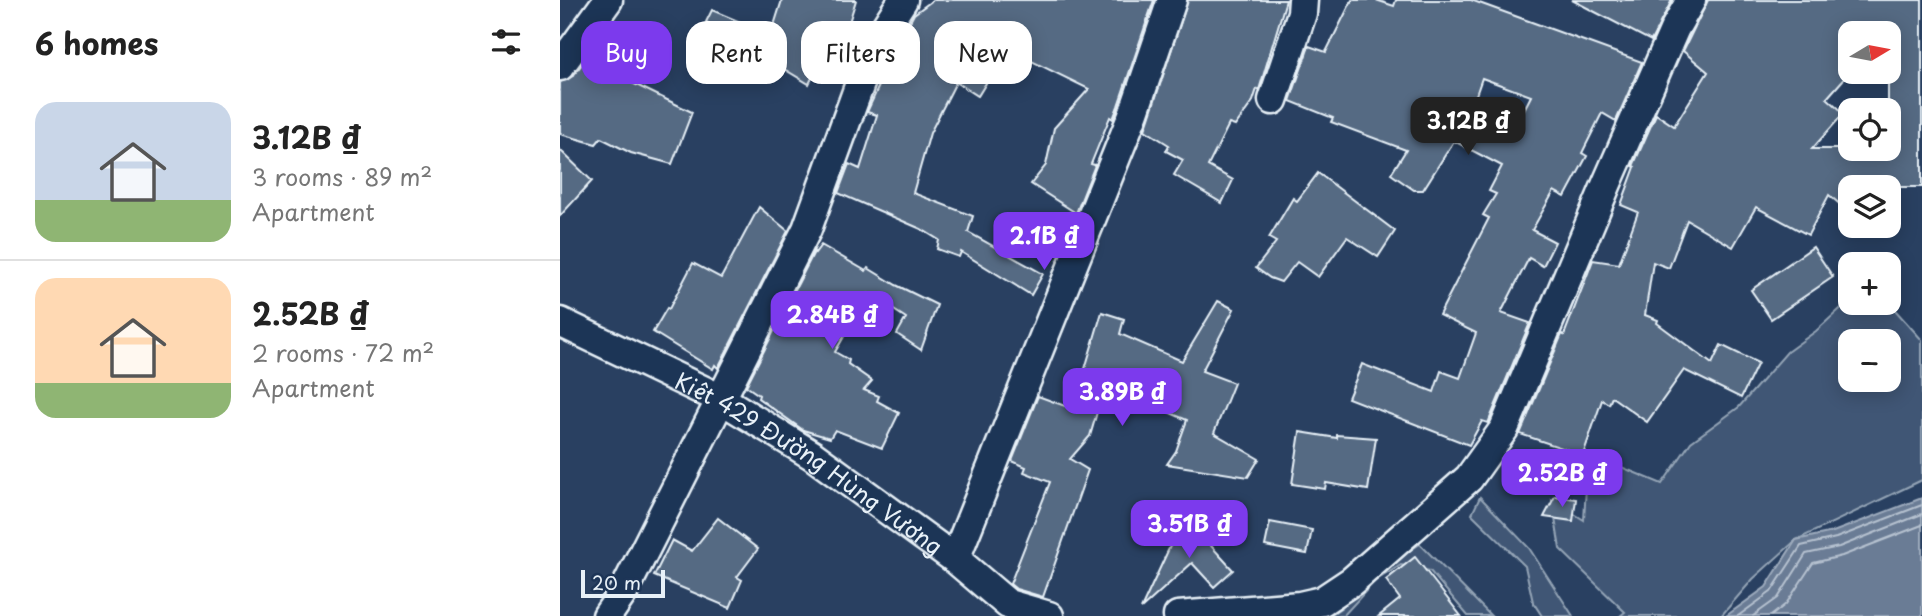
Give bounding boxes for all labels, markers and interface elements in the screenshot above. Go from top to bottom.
text: 6 homes [35,20,158,65]
chip: Buy [581,21,672,84]
chip: Rent [686,21,787,84]
chip: Filters [801,21,920,84]
chip: New [934,21,1032,84]
north arrow [1838,21,1900,84]
map controls [1838,21,1901,392]
icon: filters [487,23,525,61]
pin: 3.12B ₫ [1403,97,1533,157]
button: locate [1838,98,1901,161]
text: 3.12B ₫ [1427,102,1509,137]
text: 3.12B ₫ [252,114,360,159]
icon: home [91,130,175,214]
text: 3 rooms · 89 m² [252,159,432,194]
button: layers [1838,175,1901,238]
text: Apartment [252,194,375,229]
pin: 2.1B ₫ [987,212,1101,272]
text: 2.1B ₫ [1009,217,1079,252]
button: + [1838,252,1901,315]
text: 2.52B ₫ [252,290,368,335]
pin: 2.84B ₫ [767,292,897,351]
text: 2.84B ₫ [787,296,877,331]
icon: home [91,306,175,390]
button: − [1838,329,1901,392]
text: 2 rooms · 72 m² [252,335,434,370]
street label: Kiệt 429 Đường Hùng Vương [670,362,951,563]
pin: 3.89B ₫ [1057,368,1187,428]
text: Apartment [252,370,375,405]
text: 3.89B ₫ [1079,373,1165,408]
pin: 2.52B ₫ [1497,449,1627,509]
text: 2.52B ₫ [1518,454,1607,489]
pin: 3.51B ₫ [1124,500,1254,560]
text: 3.51B ₫ [1147,505,1231,540]
scale bar [581,567,665,599]
text: 20 m [592,568,641,596]

